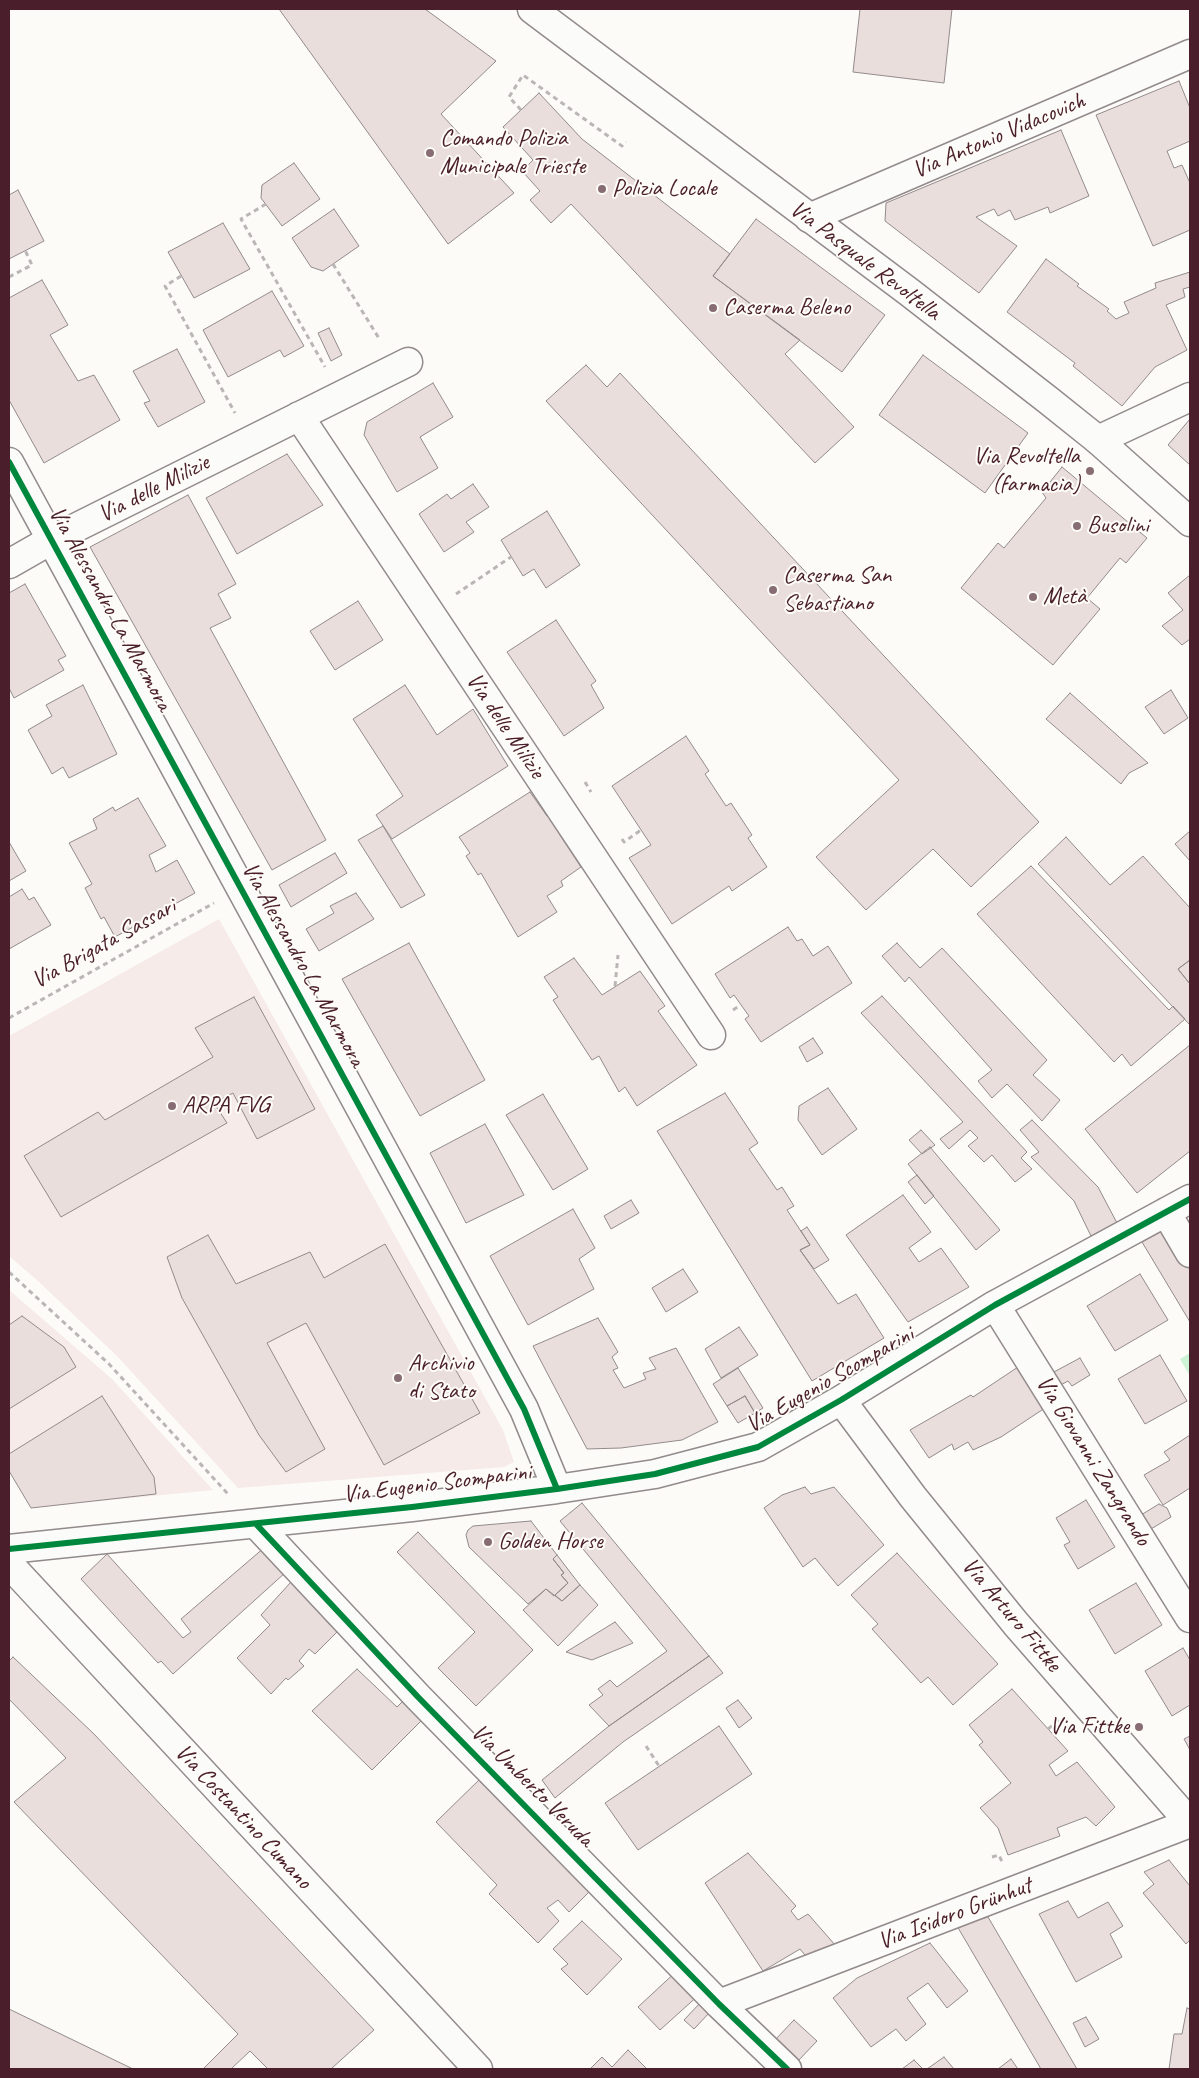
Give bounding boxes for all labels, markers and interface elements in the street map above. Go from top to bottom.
street label: Via Antonio Vidacovich [909,87,1089,185]
place label: Comando Polizia Municipale Trieste [440,125,585,181]
marker: Comando Polizia Municipale Trieste [424,147,436,159]
place label: Polizia Locale [612,175,716,203]
marker: Polizia Locale [596,183,608,195]
street label: Via Pasquale Revoltella [784,195,946,327]
place label: Caserma Beleno [723,294,850,322]
marker: Caserma Beleno [707,302,719,314]
place label: Via Revoltella (farmacia) [973,443,1080,499]
street label: Via delle Milizie [94,449,214,529]
marker: Via Revoltella (farmacia) [1084,465,1096,477]
street label: Via Alessandro La Marmora [42,502,178,716]
place label: Busolini [1087,512,1149,540]
marker: Busolini [1071,520,1083,532]
place label: Caserma San Sebastiano [783,562,891,618]
place label: Metà [1043,583,1087,611]
marker: Caserma San Sebastiano [767,584,779,596]
marker: Metà [1027,591,1039,603]
street label: Via delle Milizie [459,668,551,784]
street label: Via Alessandro La Marmora [235,858,371,1072]
street label: Via Brigata Sassari [27,893,181,995]
place label: ARPA FVG [182,1092,269,1120]
marker: ARPA FVG [166,1100,178,1112]
street label: Via Eugenio Scomparini [741,1320,919,1440]
place label: Archivio di Stato [408,1350,475,1406]
street label: Via Giovanni Zangrando [1029,1371,1157,1551]
marker: Archivio di Stato [392,1372,404,1384]
street label: Via Eugenio Scomparini [341,1458,533,1510]
place label: Golden Horse [498,1528,603,1556]
marker: Golden Horse [482,1536,494,1548]
street label: Via Arturo Fittke [955,1552,1067,1678]
place label: Via Fittke [1049,1713,1129,1741]
street label: Via Umberto Veruda [464,1718,600,1854]
marker: Via Fittke [1133,1721,1145,1733]
street label: Via Costantino Cumano [168,1738,318,1896]
street label: Via Isidoro Grünhut [874,1871,1036,1957]

